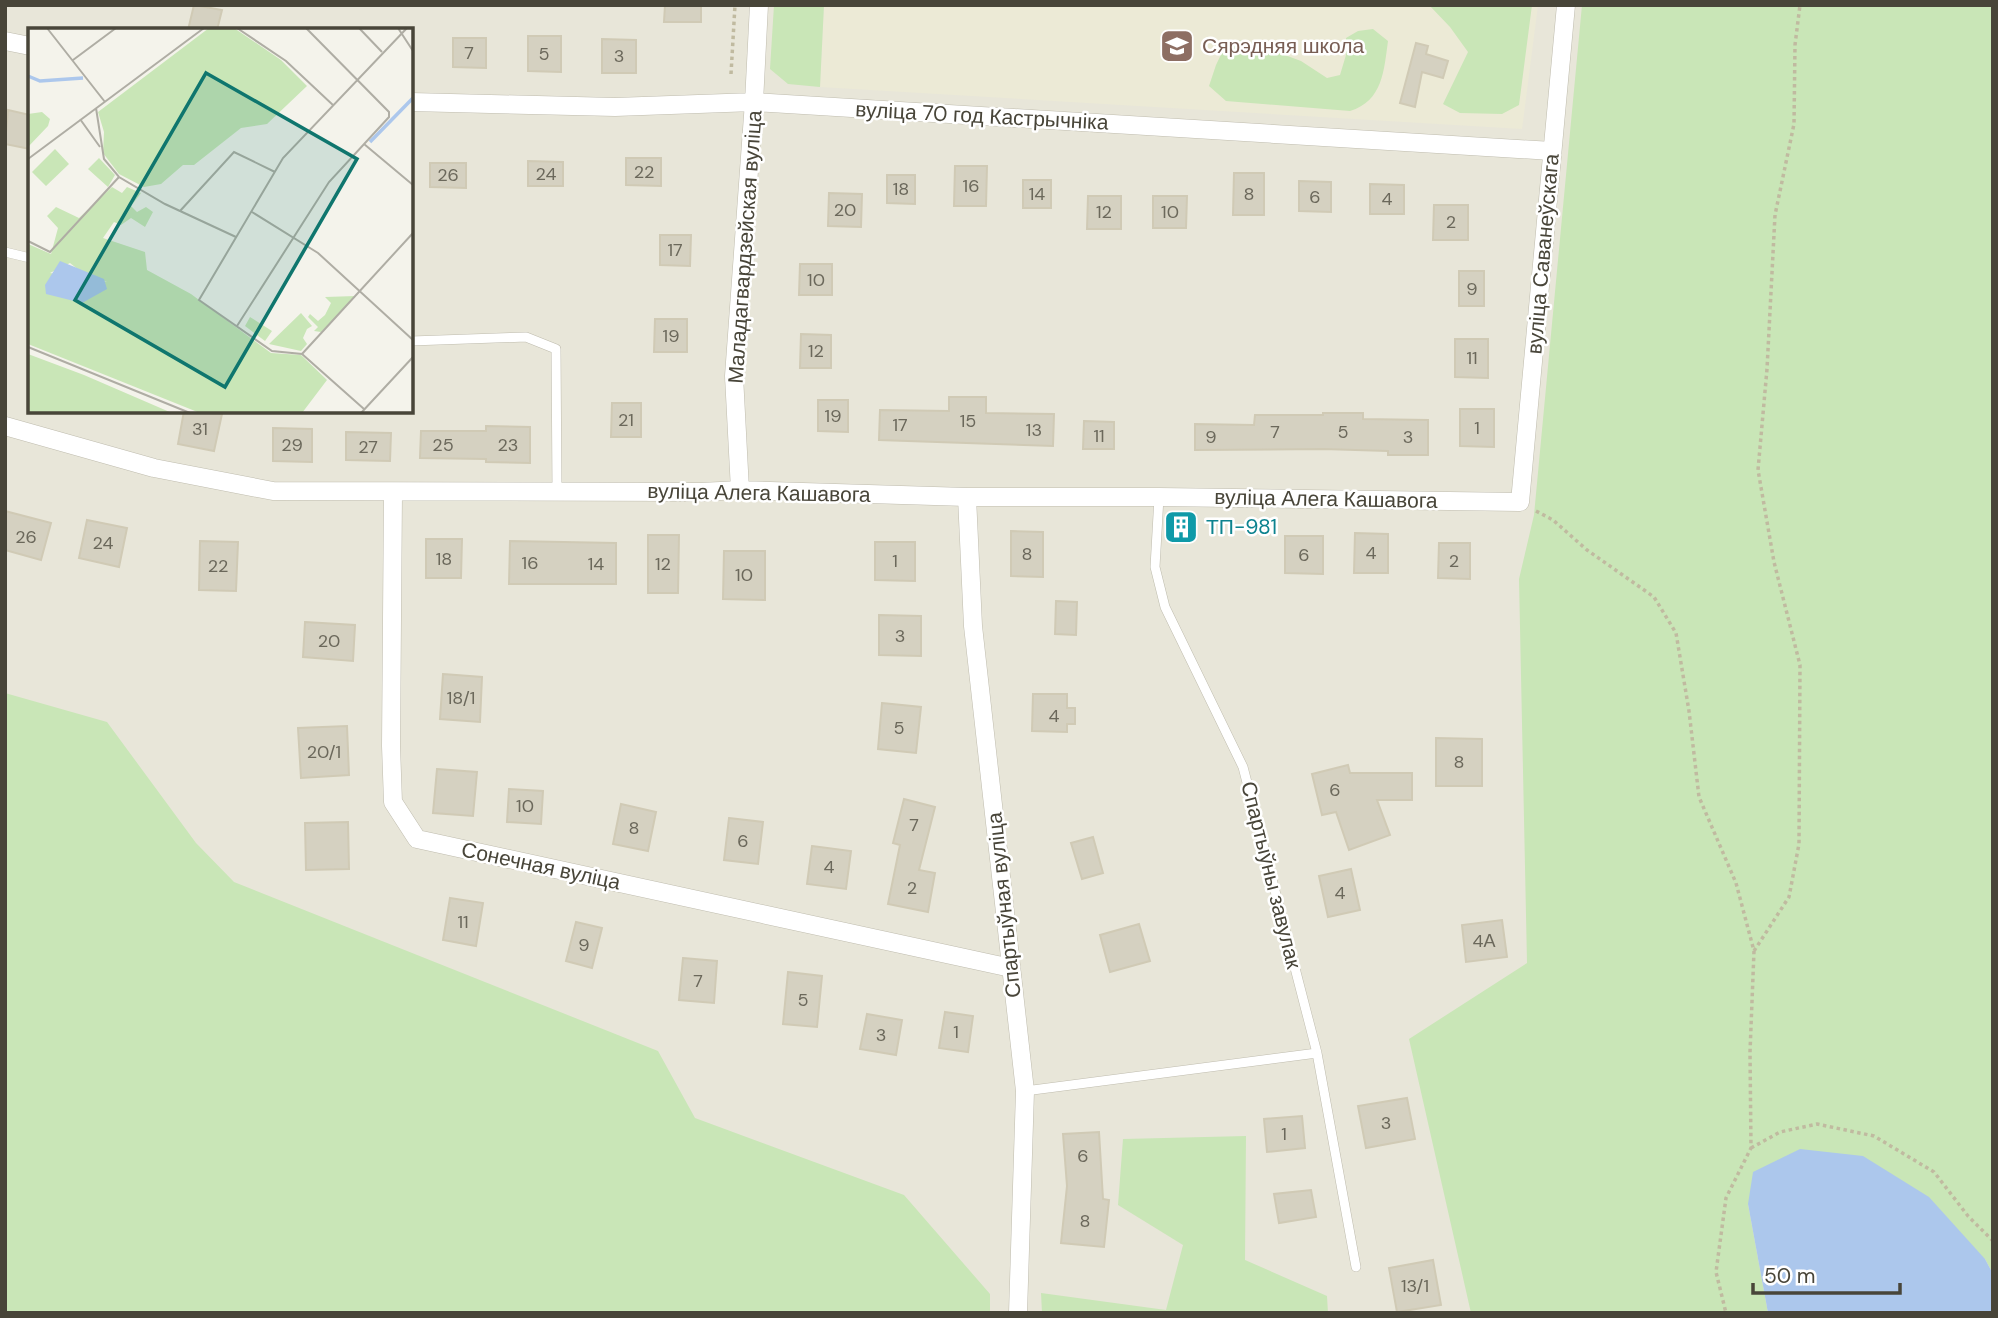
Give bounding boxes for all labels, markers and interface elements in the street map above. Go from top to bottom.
school or university icon: Сярэдняя школа [1158,27,1196,65]
inset map [28,28,413,413]
place label: Сярэдняя школа [1202,32,1364,60]
house number: 7 [464,41,474,65]
house number: 5 [539,42,549,66]
house number: 3 [614,44,624,68]
street label: вуліца 70 год Кастрычніка [855,95,1110,137]
street label: Маладагвардзейская вуліца [721,109,769,385]
street label: вуліца Саванеўскага [1520,152,1566,355]
house number: 22 [634,160,654,184]
house number: 24 [536,162,557,186]
house number: 26 [437,163,459,187]
house number: 16 [963,174,979,198]
house number: 18 [893,177,909,201]
house number: 14 [1029,182,1045,206]
house number: 8 [1244,182,1254,206]
house number: 6 [1309,185,1321,209]
house number: 4 [1382,187,1393,211]
house number: 20 [834,198,856,222]
house number: 12 [1096,200,1112,224]
house number: 10 [1161,200,1179,224]
house number: 2 [1446,210,1456,234]
house number: 17 [667,238,683,262]
house number: 10 [807,268,825,292]
house number: 9 [1466,277,1478,301]
house number: 19 [663,324,679,348]
house number: 12 [808,339,824,363]
house number: 11 [1466,346,1478,370]
house number: 19 [825,404,841,428]
house number: 21 [618,408,634,432]
house number: 15 [960,409,976,433]
house number: 17 [892,413,908,437]
house number: 1 [1474,416,1480,440]
house number: 31 [192,417,208,441]
house number: 13 [1026,418,1042,442]
house number: 7 [1270,420,1280,444]
house number: 5 [1338,420,1348,444]
house number: 11 [1093,424,1105,448]
house number: 9 [1205,425,1217,449]
house number: 3 [1403,425,1413,449]
house number: 29 [281,433,303,457]
house number: 25 [432,433,454,457]
house number: 23 [497,433,519,457]
house number: 27 [358,435,378,459]
street label: вуліца Алега Кашавога [647,477,871,509]
street label: вуліца Алега Кашавога [1214,483,1438,515]
building icon: ТП-981 [1162,508,1200,546]
place label: ТП-981 [1206,513,1277,541]
house number: 26 [15,525,37,549]
house number: 24 [93,531,114,555]
house number: 4 [1366,541,1377,565]
house number: 8 [1022,542,1032,566]
house number: 6 [1298,543,1310,567]
house number: 18 [436,547,452,571]
house number: 1 [892,549,898,573]
house number: 2 [1449,549,1459,573]
house number: 16 [522,551,538,575]
house number: 14 [588,552,604,576]
house number: 12 [655,552,671,576]
house number: 22 [208,554,228,578]
house number: 10 [735,563,753,587]
house number: 3 [895,624,905,648]
house number: 20 [318,629,340,653]
house number: 18/1 [447,686,475,710]
house number: 4 [1049,704,1060,728]
house number: 5 [894,716,904,740]
house number: 20/1 [307,740,341,764]
house number: 8 [1454,750,1464,774]
street label: Спартыўны завулак [1234,778,1308,972]
house number: 6 [1329,778,1341,802]
house number: 10 [516,794,534,818]
street label: Спартыўная вуліца [980,811,1028,999]
house number: 7 [909,813,919,837]
house number: 8 [629,816,639,840]
house number: 6 [737,829,749,853]
street label: Сонечная вуліца [459,835,623,897]
house number: 4 [824,855,835,879]
house number: 2 [907,876,917,900]
house number: 4 [1335,881,1346,905]
house number: 11 [457,910,469,934]
house number: 4А [1473,929,1495,953]
house number: 9 [578,933,590,957]
house number: 7 [693,969,703,993]
house number: 5 [798,988,808,1012]
house number: 1 [953,1020,959,1044]
house number: 3 [876,1023,886,1047]
house number: 3 [1381,1111,1391,1135]
house number: 1 [1281,1122,1287,1146]
house number: 6 [1077,1144,1089,1168]
house number: 8 [1080,1209,1090,1233]
scale bar [1753,1252,1900,1296]
text: 50 m [1764,1262,1815,1290]
house number: 13/1 [1401,1274,1429,1298]

